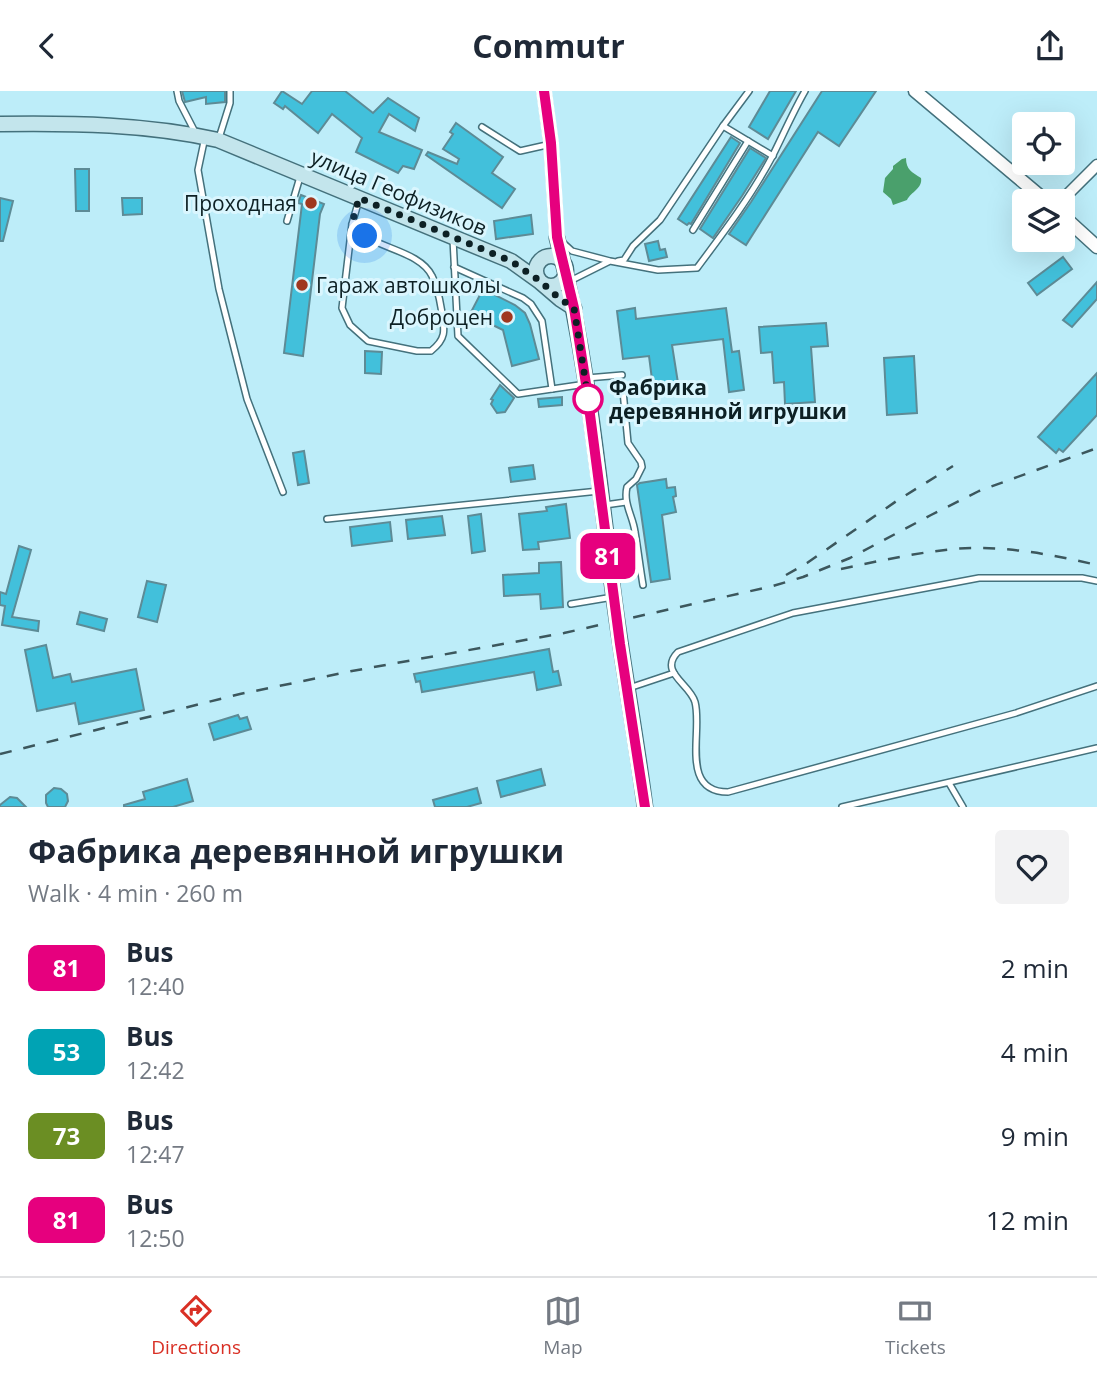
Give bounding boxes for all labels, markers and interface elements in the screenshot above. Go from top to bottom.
text: Commutr [472,24,625,67]
icon: back [28,27,66,65]
icon: share [1031,27,1069,65]
map controls [1012,112,1075,252]
button: locate [1012,112,1075,175]
street label: улица Геофизиков [307,142,491,242]
place label: Проходная [184,189,297,217]
button: layers [1012,189,1075,252]
marker: Проходная [303,195,319,211]
your location [347,218,382,253]
place label: Гараж автошколы [316,271,501,299]
marker: Гараж автошколы [294,277,310,293]
place label: Доброцен [390,303,493,331]
marker: Доброцен [499,309,515,325]
place label: Фабрика деревянной игрушки [609,373,847,425]
marker: Фабрика деревянной игрушки [573,384,603,414]
line badge: 81 [576,533,640,579]
text: 81 [594,539,622,572]
text: Фабрика деревянной игрушки [28,828,564,873]
button: heart [995,830,1069,904]
text: Walk · 4 min · 260 m [28,877,243,909]
text: Bus [126,934,173,970]
text: 2 min [1001,950,1069,986]
text: 81 [53,951,80,984]
text: 12:40 [126,970,185,1002]
text: Bus [126,1018,173,1054]
text: 4 min [1001,1034,1069,1070]
text: 53 [53,1035,80,1068]
text: 12:42 [126,1054,185,1086]
text: Bus [126,1102,173,1138]
text: 9 min [1001,1118,1069,1154]
text: 73 [53,1119,80,1152]
text: 12:47 [126,1138,185,1170]
text: Bus [126,1186,173,1222]
text: 12 min [986,1202,1069,1238]
text: 81 [53,1203,80,1236]
text: 12:50 [126,1222,185,1254]
tab: Directions [151,1292,241,1360]
tab: Map [543,1292,583,1360]
tab: Tickets [885,1292,946,1360]

